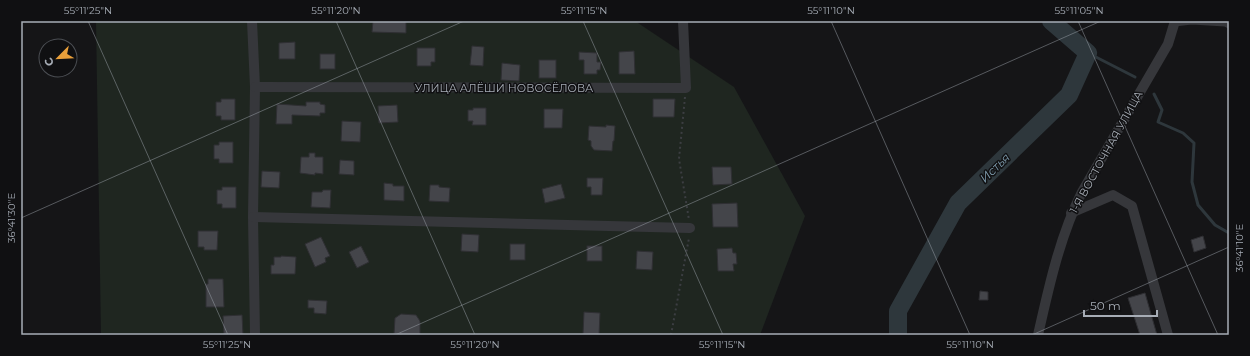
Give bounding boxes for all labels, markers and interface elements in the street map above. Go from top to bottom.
text: 55°11'25"N [64,4,112,17]
text: 55°11'20"N [311,4,361,17]
text: 55°11'15"N [561,4,607,17]
text: 55°11'10"N [807,4,855,17]
text: 55°11'05"N [1054,4,1104,17]
north arrow [38,38,78,78]
text: С [41,56,57,69]
street label: УЛИЦА АЛЁШИ НОВОСЁЛОВА [415,81,594,95]
street label: 1-Я ВОСТОЧНАЯ УЛИЦА [1066,88,1146,216]
water label: Истья [977,150,1013,186]
text: 36°41'30"E [5,193,18,243]
text: 36°41'10"E [1233,223,1246,272]
scale bar [1084,292,1157,318]
text: 50 m [1090,298,1121,313]
text: 55°11'25"N [203,338,251,351]
text: 55°11'20"N [450,338,500,351]
text: 55°11'15"N [699,338,745,351]
text: 55°11'10"N [946,338,994,351]

